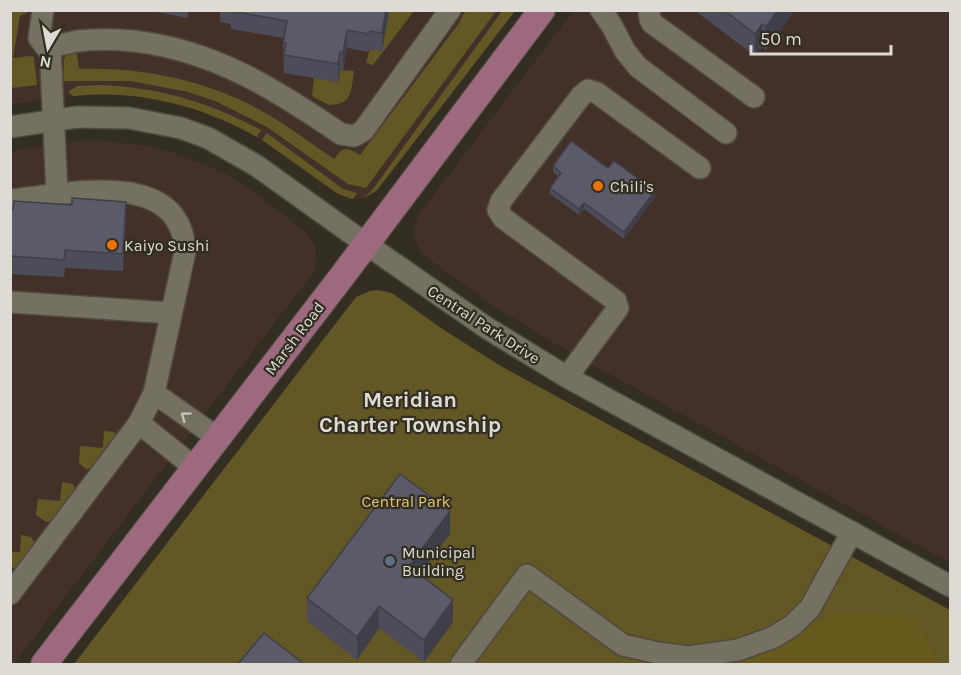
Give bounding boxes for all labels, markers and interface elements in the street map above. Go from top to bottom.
north arrow [18,18,78,78]
scale bar [751,18,890,56]
text: 50 m [760,28,802,50]
text: N [38,52,53,73]
place label: Chili's [610,177,654,196]
marker: Chili's [591,179,605,193]
place label: Kaiyo Sushi [124,236,209,255]
marker: Kaiyo Sushi [105,238,119,252]
street label: Central Park Drive [424,281,544,368]
street label: Marsh Road [261,298,328,379]
district label: Meridian Charter Township [319,387,501,438]
one-way arrow [181,412,192,423]
park label: Central Park [361,492,451,511]
place label: Municipal Building [402,543,475,580]
marker: Municipal Building [383,554,397,568]

